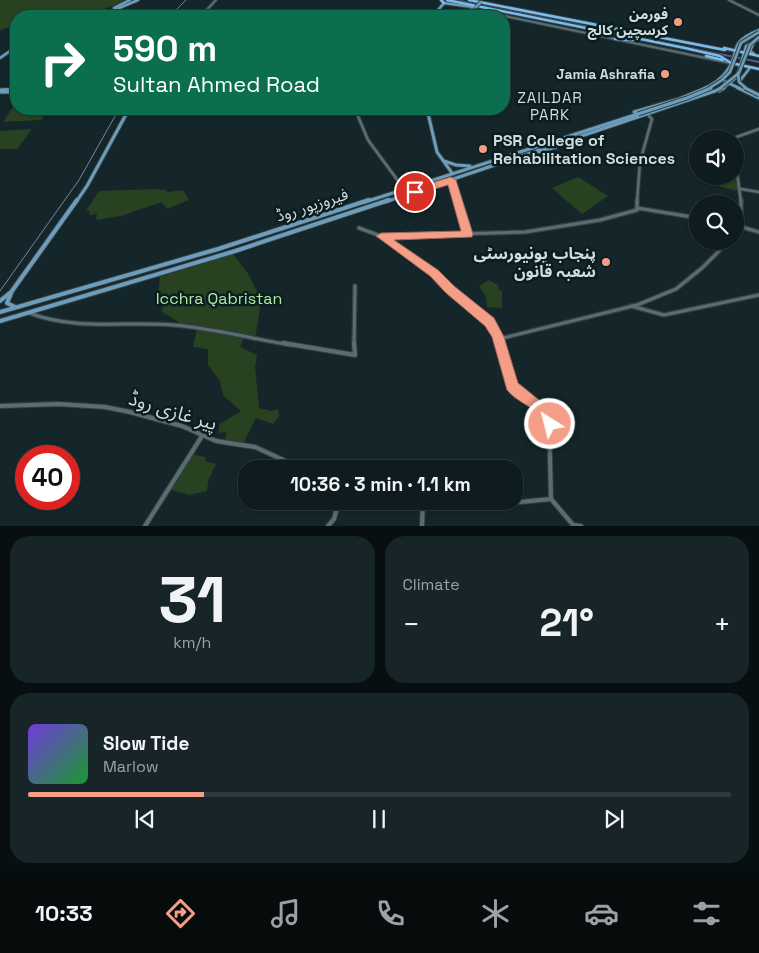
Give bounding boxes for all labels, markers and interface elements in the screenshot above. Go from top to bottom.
place label: فورمن کرسچین کالج [587,5,669,40]
marker: فورمن کرسچین کالج [672,16,684,28]
text: 590 m [113,27,217,71]
icon: right [30,30,95,95]
place label: Jamia Ashrafia [556,65,655,83]
marker: Jamia Ashrafia [659,68,671,80]
text: Sultan Ahmed Road [113,70,320,98]
district label: ZAILDAR PARK [517,88,583,124]
place label: PSR College of Rehabilitation Sciences [493,130,675,169]
map controls [689,130,744,250]
button: sound [689,130,744,185]
marker: PSR College of Rehabilitation Sciences [477,143,489,155]
pin [394,171,436,213]
icon: arrive [401,178,429,206]
street label: فیروزپور روڈ [273,183,351,227]
button: search [689,195,744,250]
place label: پنجاب یونیورسٹی شعبہ قانون [473,243,596,282]
marker: پنجاب یونیورسٹی شعبہ قانون [600,256,612,268]
park label: Icchra Qabristan [156,288,282,309]
street label: پیر غازی روڈ [126,386,220,436]
position arrow [523,397,575,449]
speed limit sign: 40 [15,445,80,510]
text: 10:36 · 3 min · 1.1 km [290,472,471,497]
text: 31 [158,558,226,641]
text: Climate [403,574,460,595]
text: 21° [539,599,594,647]
text: − [403,606,420,642]
text: + [714,606,731,642]
text: km/h [173,632,211,653]
text: Slow Tide [103,731,189,756]
text: Marlow [103,756,159,777]
icon: previous [131,805,159,833]
icon: pause [365,805,393,833]
icon: next [600,805,628,833]
icon: directions [163,896,198,931]
icon: music [268,896,303,931]
icon: phone [373,896,408,931]
icon: climate [478,896,513,931]
icon: car [584,896,619,931]
icon: filters [689,896,724,931]
text: 10:33 [35,899,93,927]

